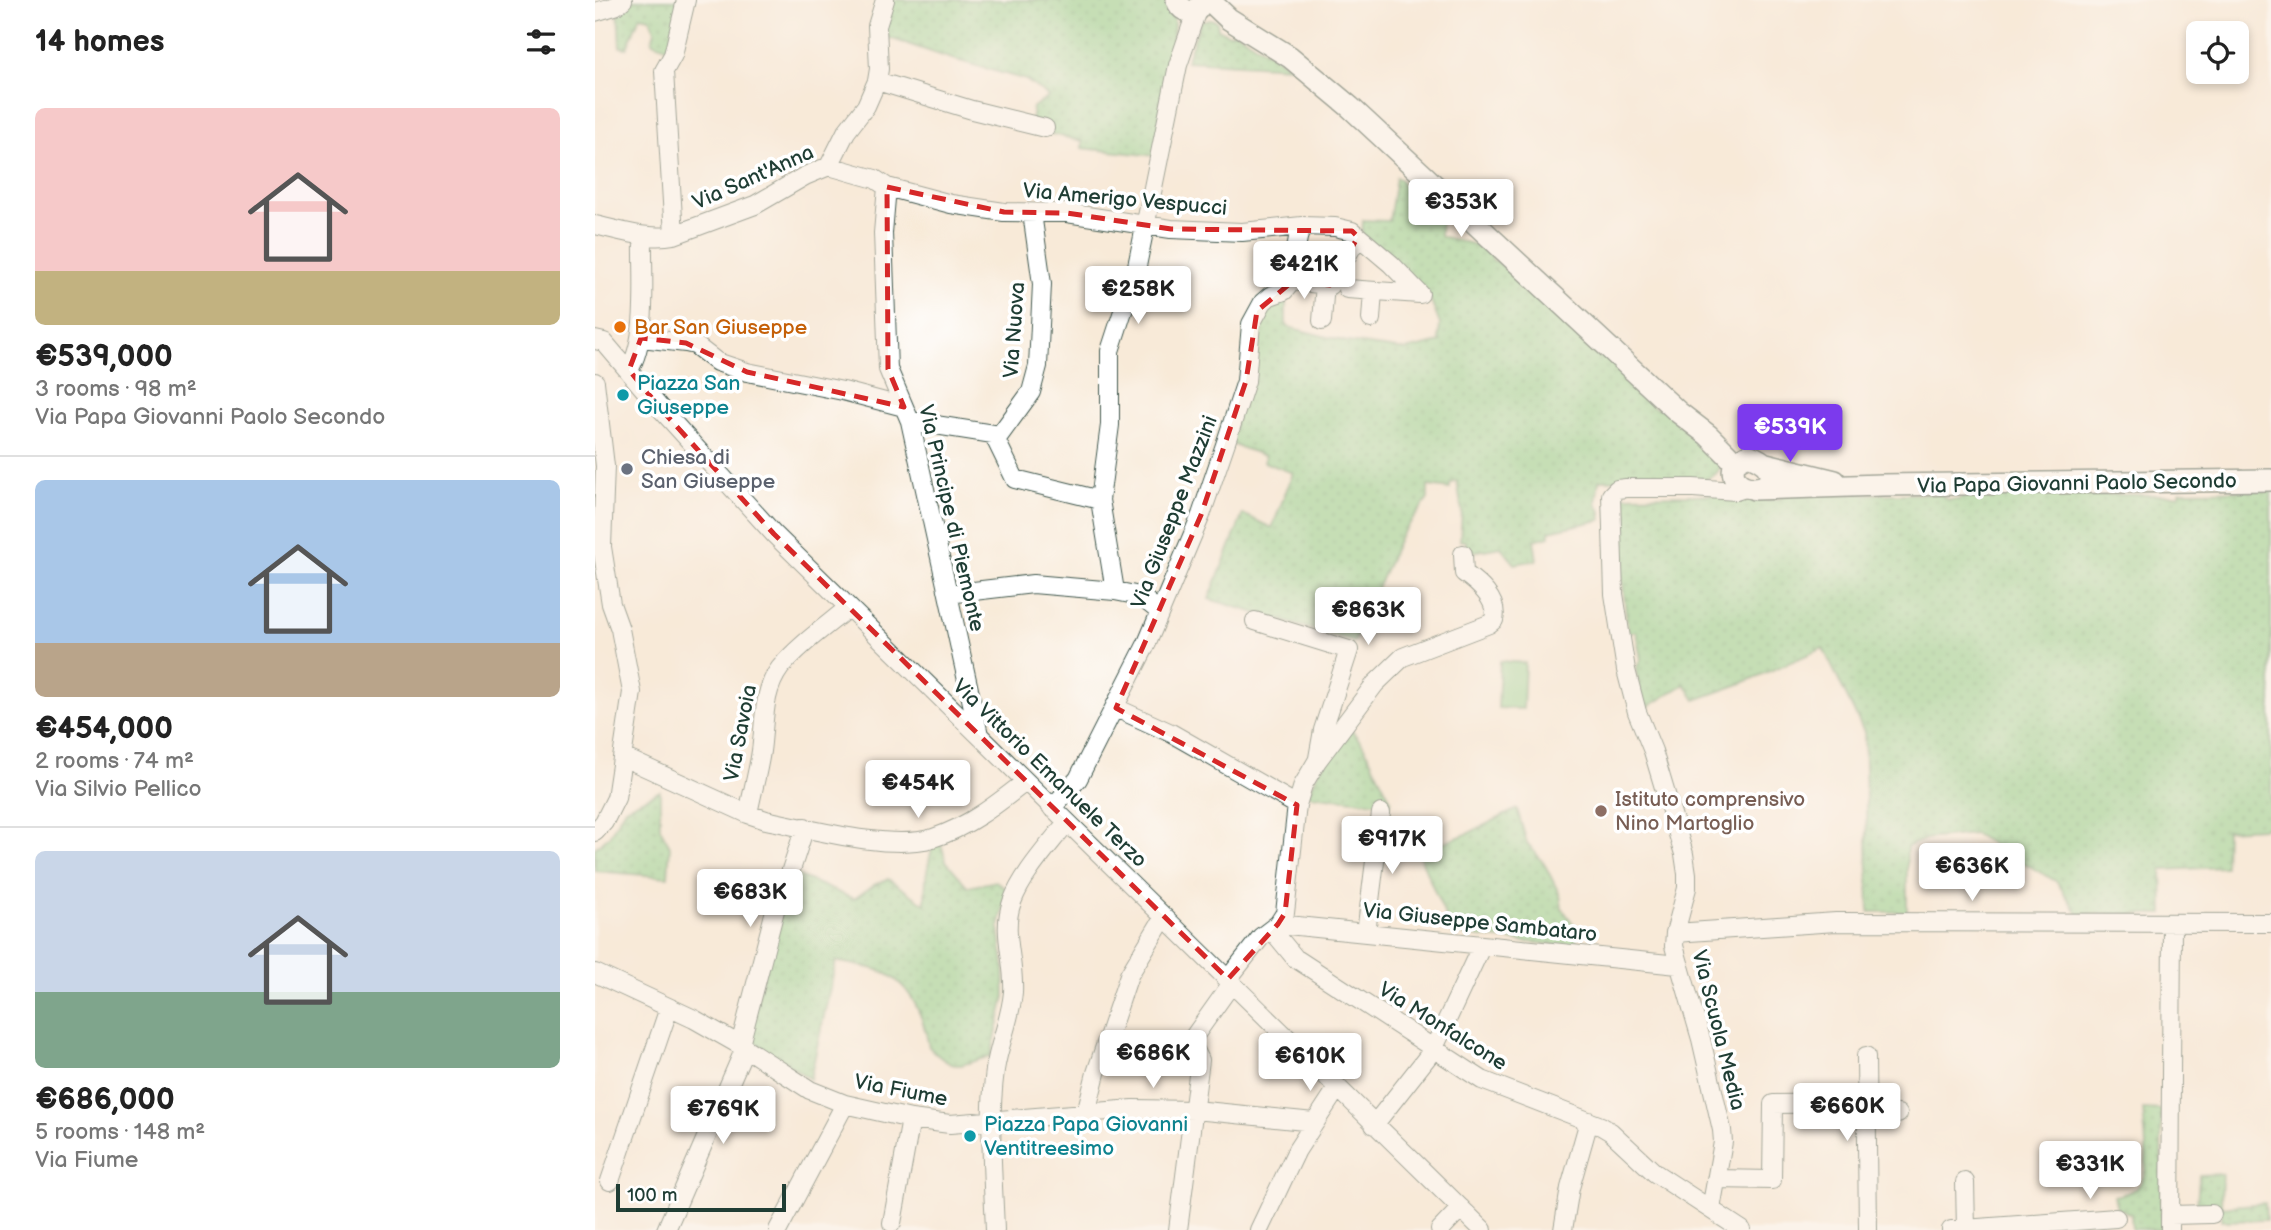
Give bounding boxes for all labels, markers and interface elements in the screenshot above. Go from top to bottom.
map controls [2186,21,2249,84]
button: locate [2186,21,2249,84]
icon: filters [522,23,560,61]
text: 14 homes [35,24,164,60]
street label: Via Sant'Anna [689,140,818,215]
icon: home [235,154,361,280]
street label: Via Amerigo Vespucci [1022,178,1228,221]
pin: €353K [1412,180,1510,239]
text: €353K [1424,188,1498,216]
pin: €421K [1255,242,1353,301]
text: €421K [1269,250,1339,278]
pin: €258K [1089,266,1187,326]
text: €258K [1101,275,1175,303]
street label: Via Nuova [999,281,1030,379]
place label: Bar San Giuseppe [634,315,807,340]
marker: Bar San Giuseppe [612,319,628,335]
text: €539,000 [35,339,173,375]
place label: Piazza San Giuseppe [637,371,740,420]
text: 3 rooms · 98 m² [35,375,197,403]
marker: Piazza San Giuseppe [615,387,631,403]
street label: Via Principe di Piemonte [913,402,990,634]
text: Via Papa Giovanni Paolo Secondo [35,403,385,431]
pin: €539K [1741,405,1839,464]
street label: Via Giuseppe Mazzini [1126,412,1223,612]
text: €539K [1753,413,1827,441]
place label: Chiesa di San Giuseppe [641,445,775,494]
marker: Chiesa di San Giuseppe [619,461,635,477]
street label: Via Papa Giovanni Paolo Secondo [1917,468,2237,499]
icon: home [235,526,361,652]
pin: €863K [1319,588,1417,647]
text: €863K [1331,596,1405,624]
street label: Via Vittorio Emanuele Terzo [947,674,1152,873]
street label: Via Savoia [719,683,762,784]
text: €454,000 [35,711,173,747]
text: 2 rooms · 74 m² [35,747,194,775]
pin: €454K [869,760,967,820]
text: €454K [881,769,955,797]
text: Via Silvio Pellico [35,775,202,803]
place label: Istituto comprensivo Nino Martoglio [1615,787,1805,836]
marker: Istituto comprensivo Nino Martoglio [1593,803,1609,819]
pin: €917K [1343,816,1441,876]
text: €917K [1358,825,1426,853]
pin: €636K [1923,844,2021,903]
text: €636K [1935,852,2009,880]
pin: €683K [701,870,799,929]
text: €683K [713,878,787,906]
icon: home [235,897,361,1023]
street label: Via Giuseppe Sambataro [1362,898,1598,947]
street label: Via Scuola Media [1687,948,1750,1113]
street label: Via Monfalcone [1374,977,1512,1076]
pin: €686K [1104,1030,1202,1090]
pin: €610K [1261,1034,1359,1093]
text: €686K [1116,1039,1190,1067]
text: €610K [1275,1042,1345,1070]
street label: Via Fiume [852,1069,950,1112]
text: €686,000 [35,1082,175,1118]
pin: €660K [1798,1084,1896,1143]
pin: €769K [674,1086,772,1146]
text: €660K [1809,1092,1885,1120]
text: €769K [687,1095,759,1123]
place label: Piazza Papa Giovanni Ventitreesimo [984,1112,1188,1161]
text: 5 rooms · 148 m² [35,1118,205,1146]
marker: Piazza Papa Giovanni Ventitreesimo [962,1128,978,1144]
pin: €331K [2041,1142,2139,1201]
text: Via Fiume [35,1146,138,1174]
text: €331K [2055,1150,2125,1178]
scale bar [616,1181,786,1213]
text: 100 m [627,1184,678,1207]

